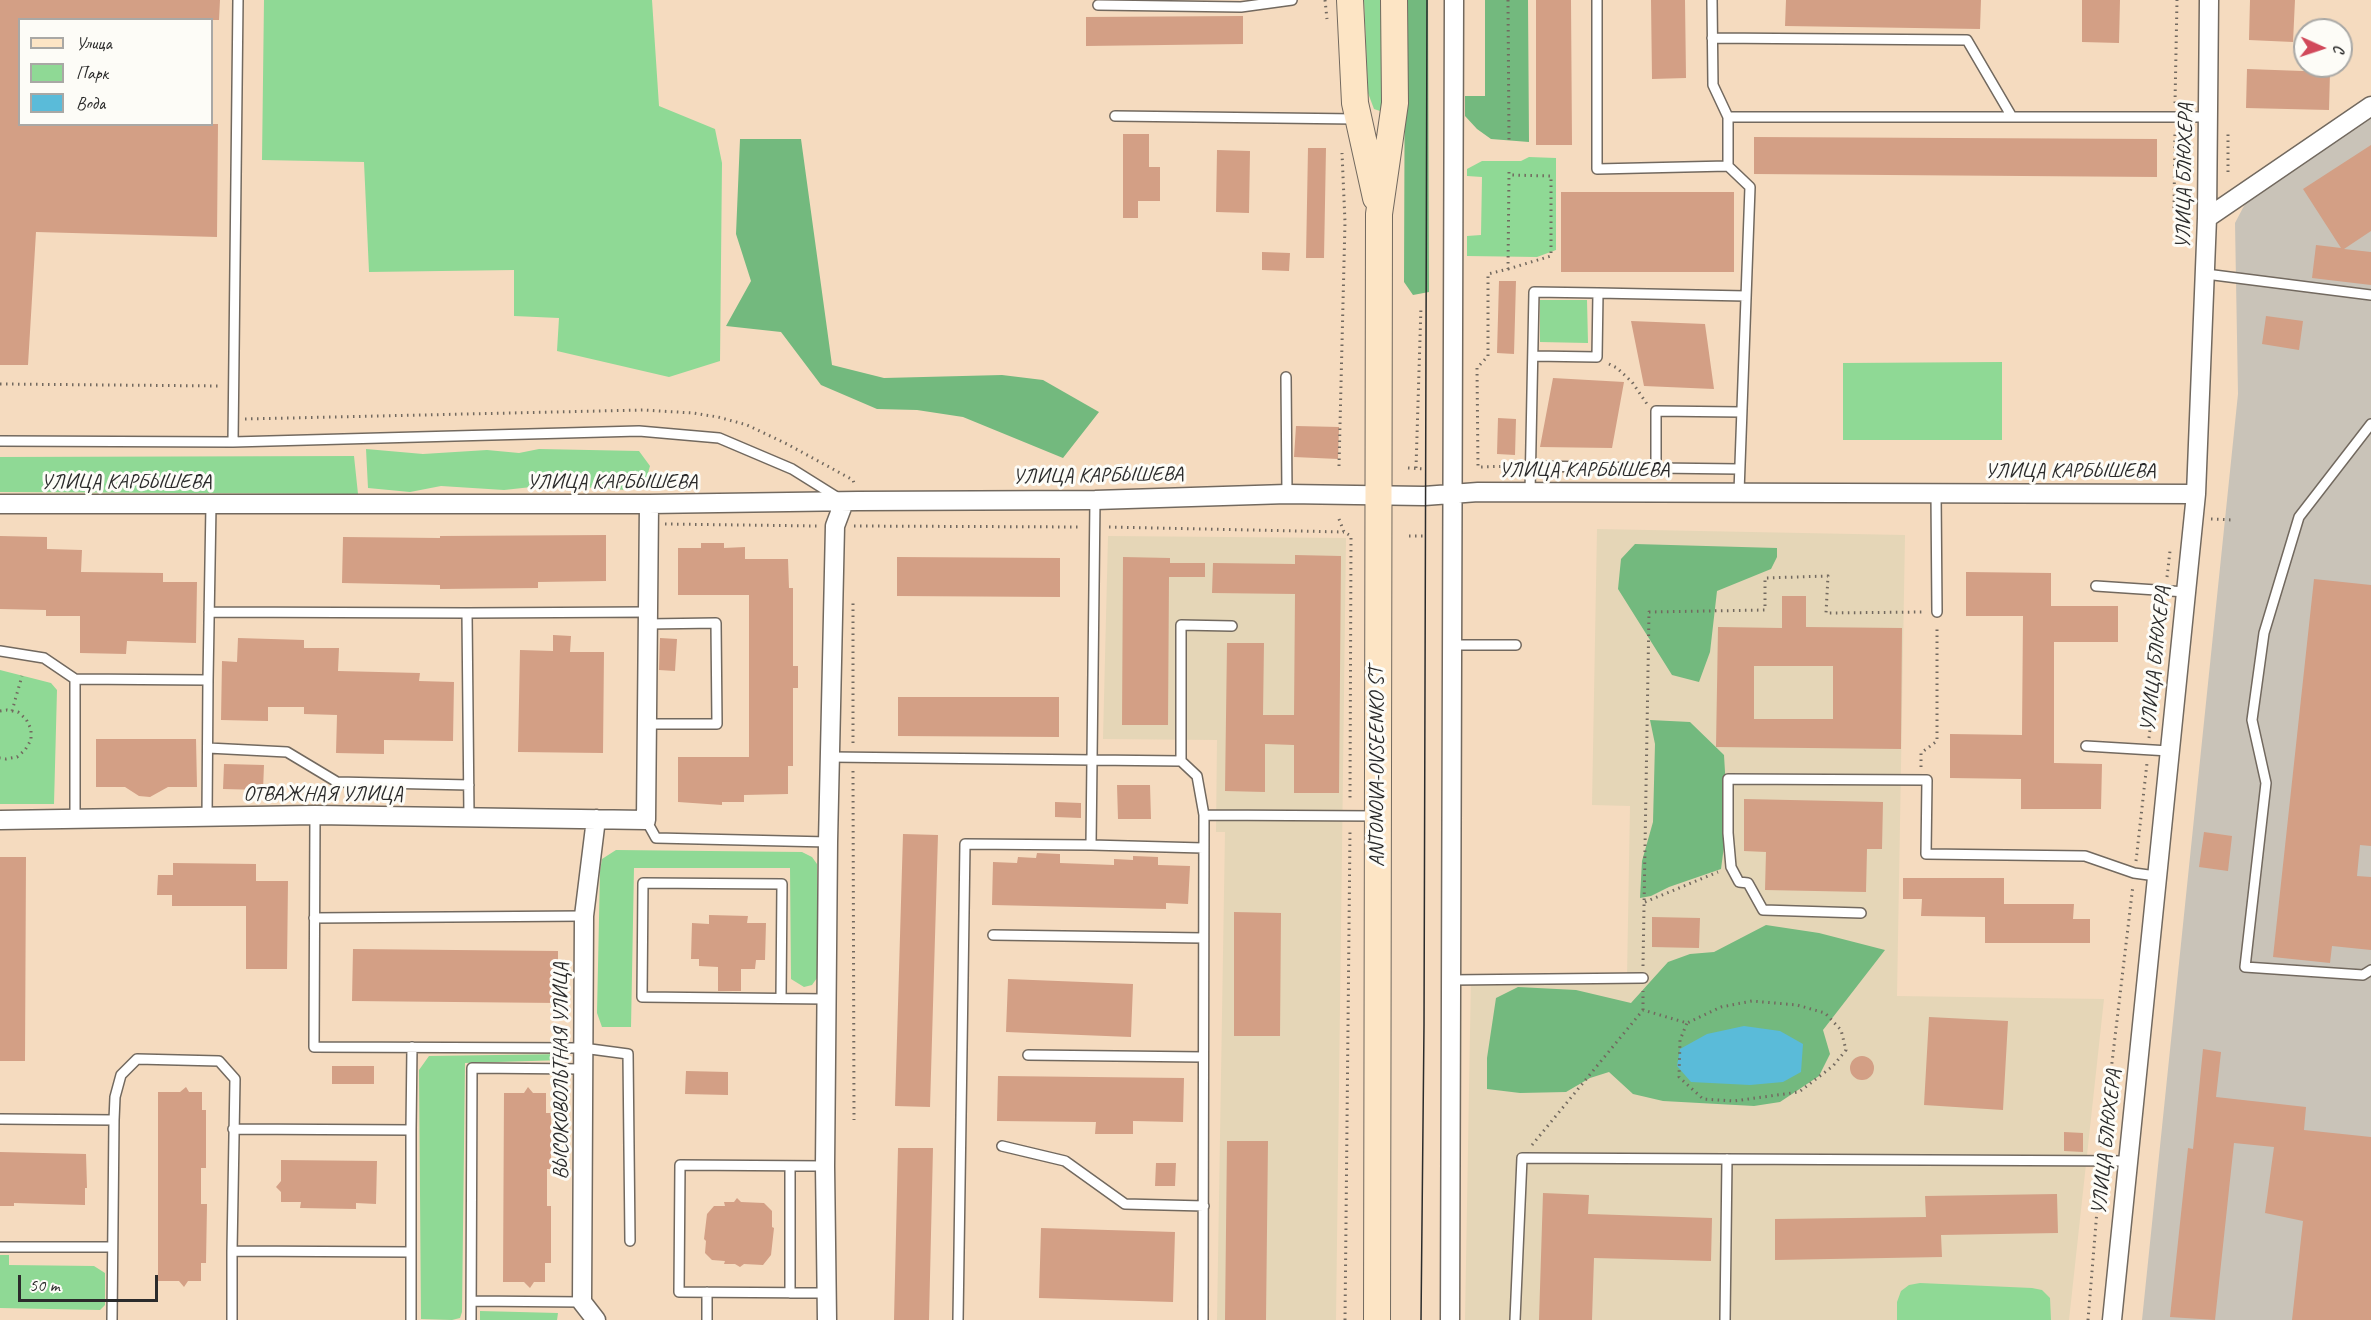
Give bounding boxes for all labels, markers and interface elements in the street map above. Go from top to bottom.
legend [18,18,213,126]
north arrow [2293,18,2353,78]
text: Улица [76,32,112,54]
text: С [2329,44,2349,53]
text: Парк [76,62,108,84]
text: Вода [76,92,105,114]
street label: УЛИЦА БЛЮХЕРА [2171,103,2199,249]
street label: УЛИЦА КАРБЫШЕВА [1499,457,1669,483]
street label: УЛИЦА КАРБЫШЕВА [1985,458,2155,484]
street label: УЛИЦА КАРБЫШЕВА [1013,462,1183,490]
street label: УЛИЦА КАРБЫШЕВА [41,469,211,495]
street label: УЛИЦА КАРБЫШЕВА [527,469,697,495]
street label: УЛИЦА БЛЮХЕРА [2136,585,2176,733]
street label: ANTONOVA-OVSEENKO ST [1364,667,1390,867]
street label: ОТВАЖНАЯ УЛИЦА [243,781,403,807]
street label: ВЫСОКОВОЛЬТНАЯ УЛИЦА [548,962,574,1180]
street label: УЛИЦА БЛЮХЕРА [2087,1068,2127,1216]
scale bar [21,1263,160,1301]
text: 50 m [29,1274,60,1296]

